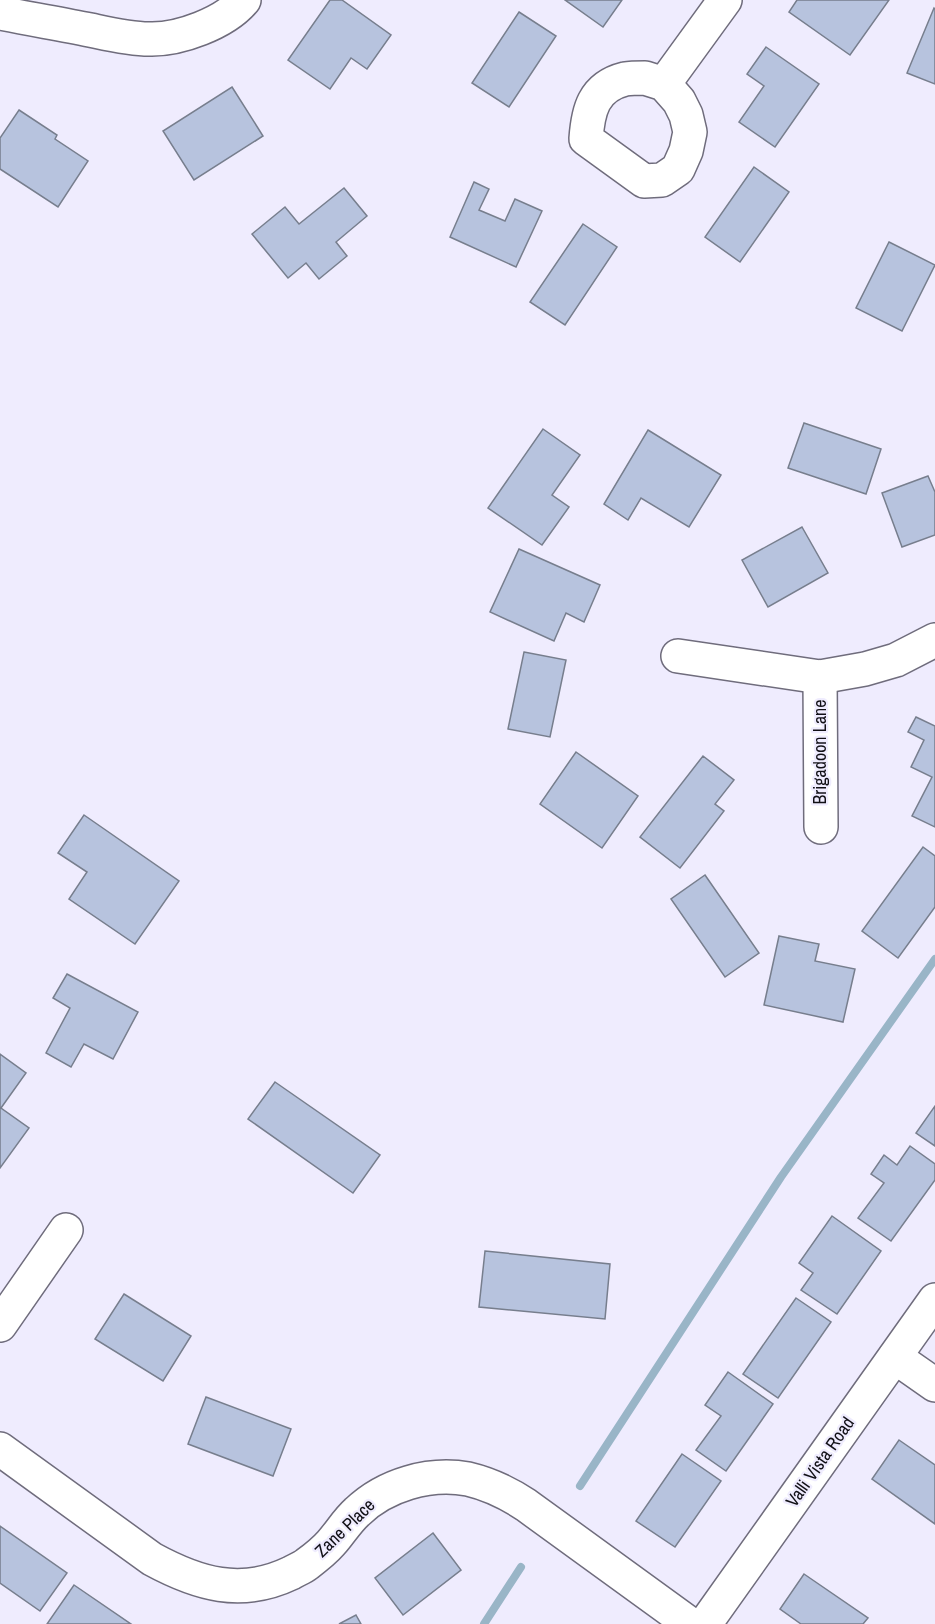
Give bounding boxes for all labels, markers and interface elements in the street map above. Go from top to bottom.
street label: Brigadoon Lane [807,699,832,805]
street label: Valli Vista Road [779,1412,860,1512]
street label: Zane Place [309,1493,380,1563]

